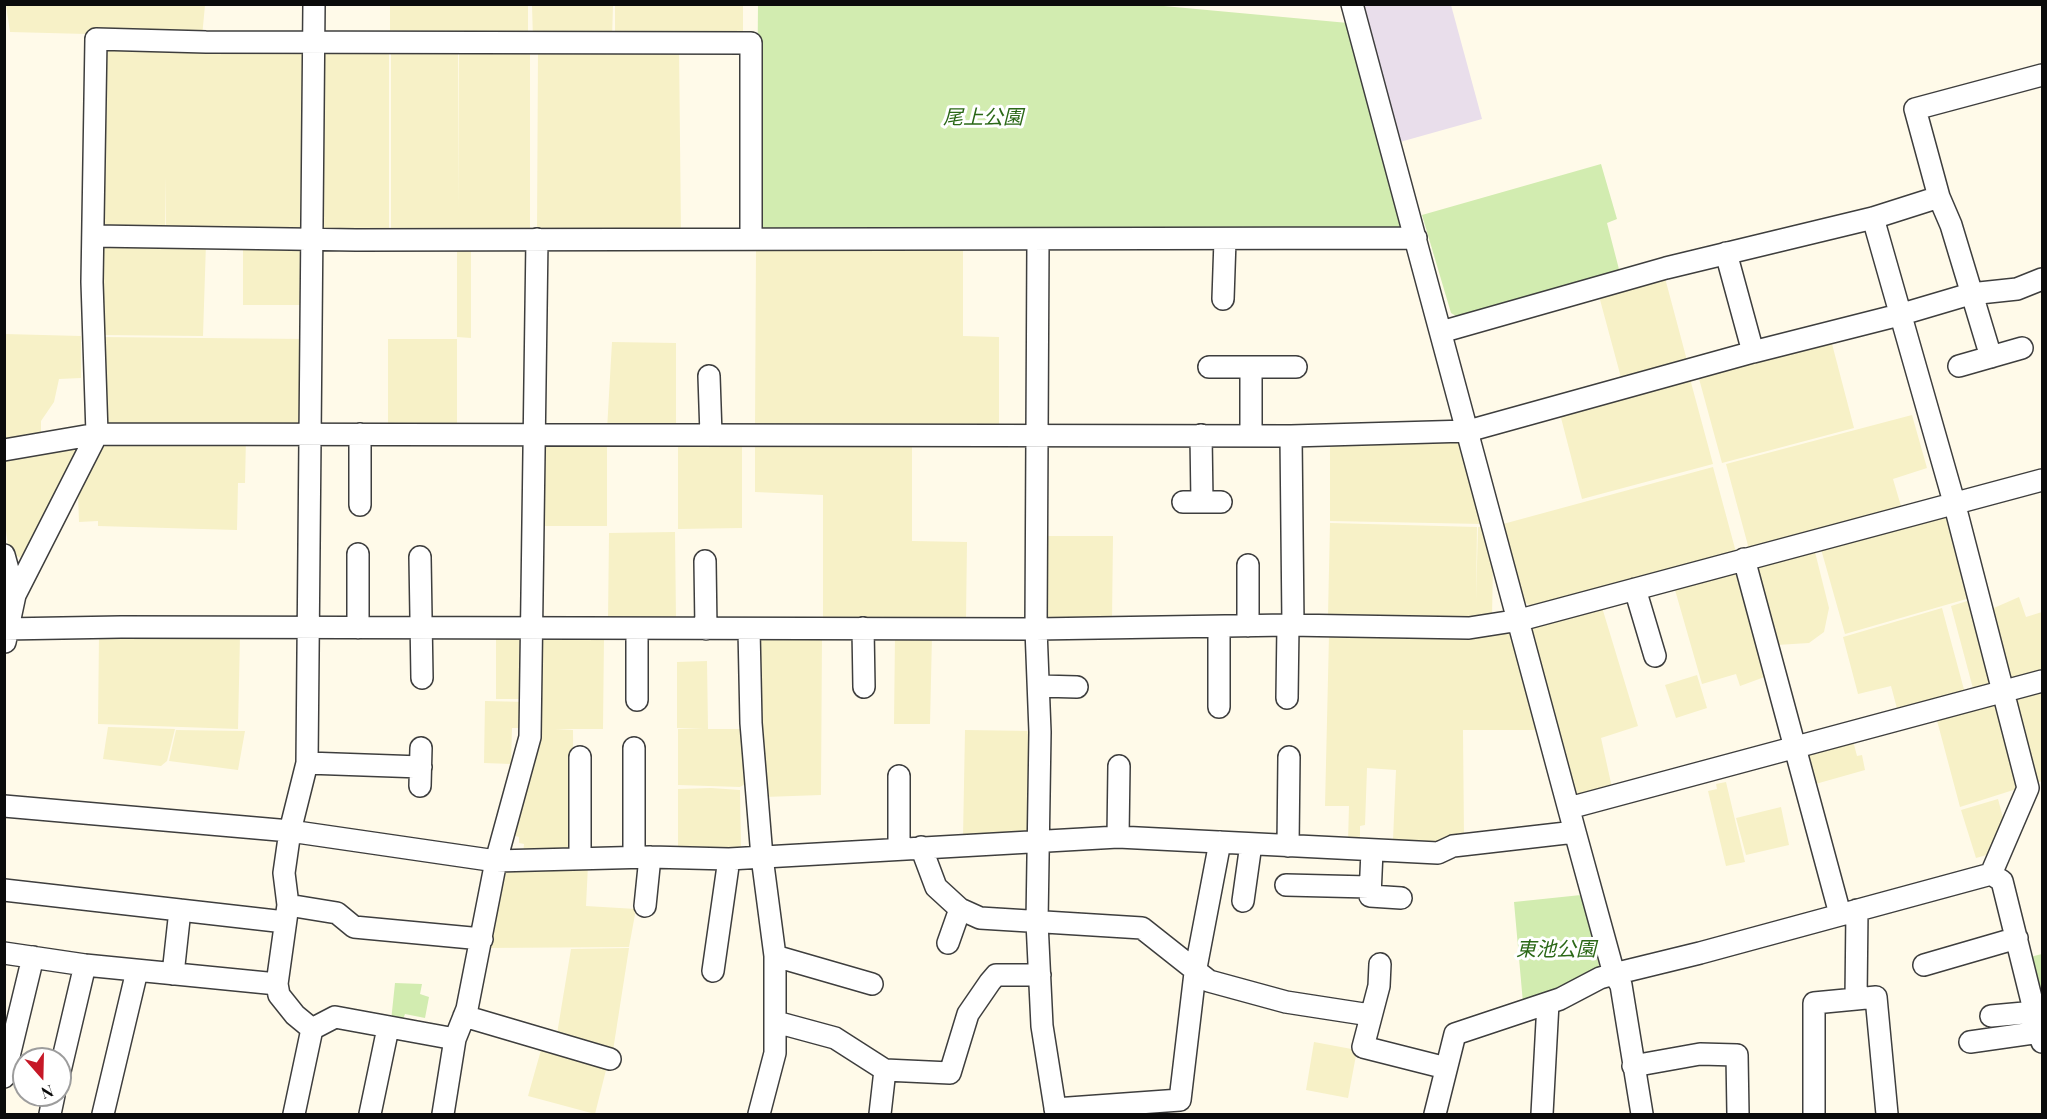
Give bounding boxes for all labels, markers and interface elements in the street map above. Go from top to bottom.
park label: 尾上公園 [943,106,1023,130]
park label: 東池公園 [1516,938,1596,962]
north arrow [12,1047,72,1107]
text: N [39,1081,57,1104]

